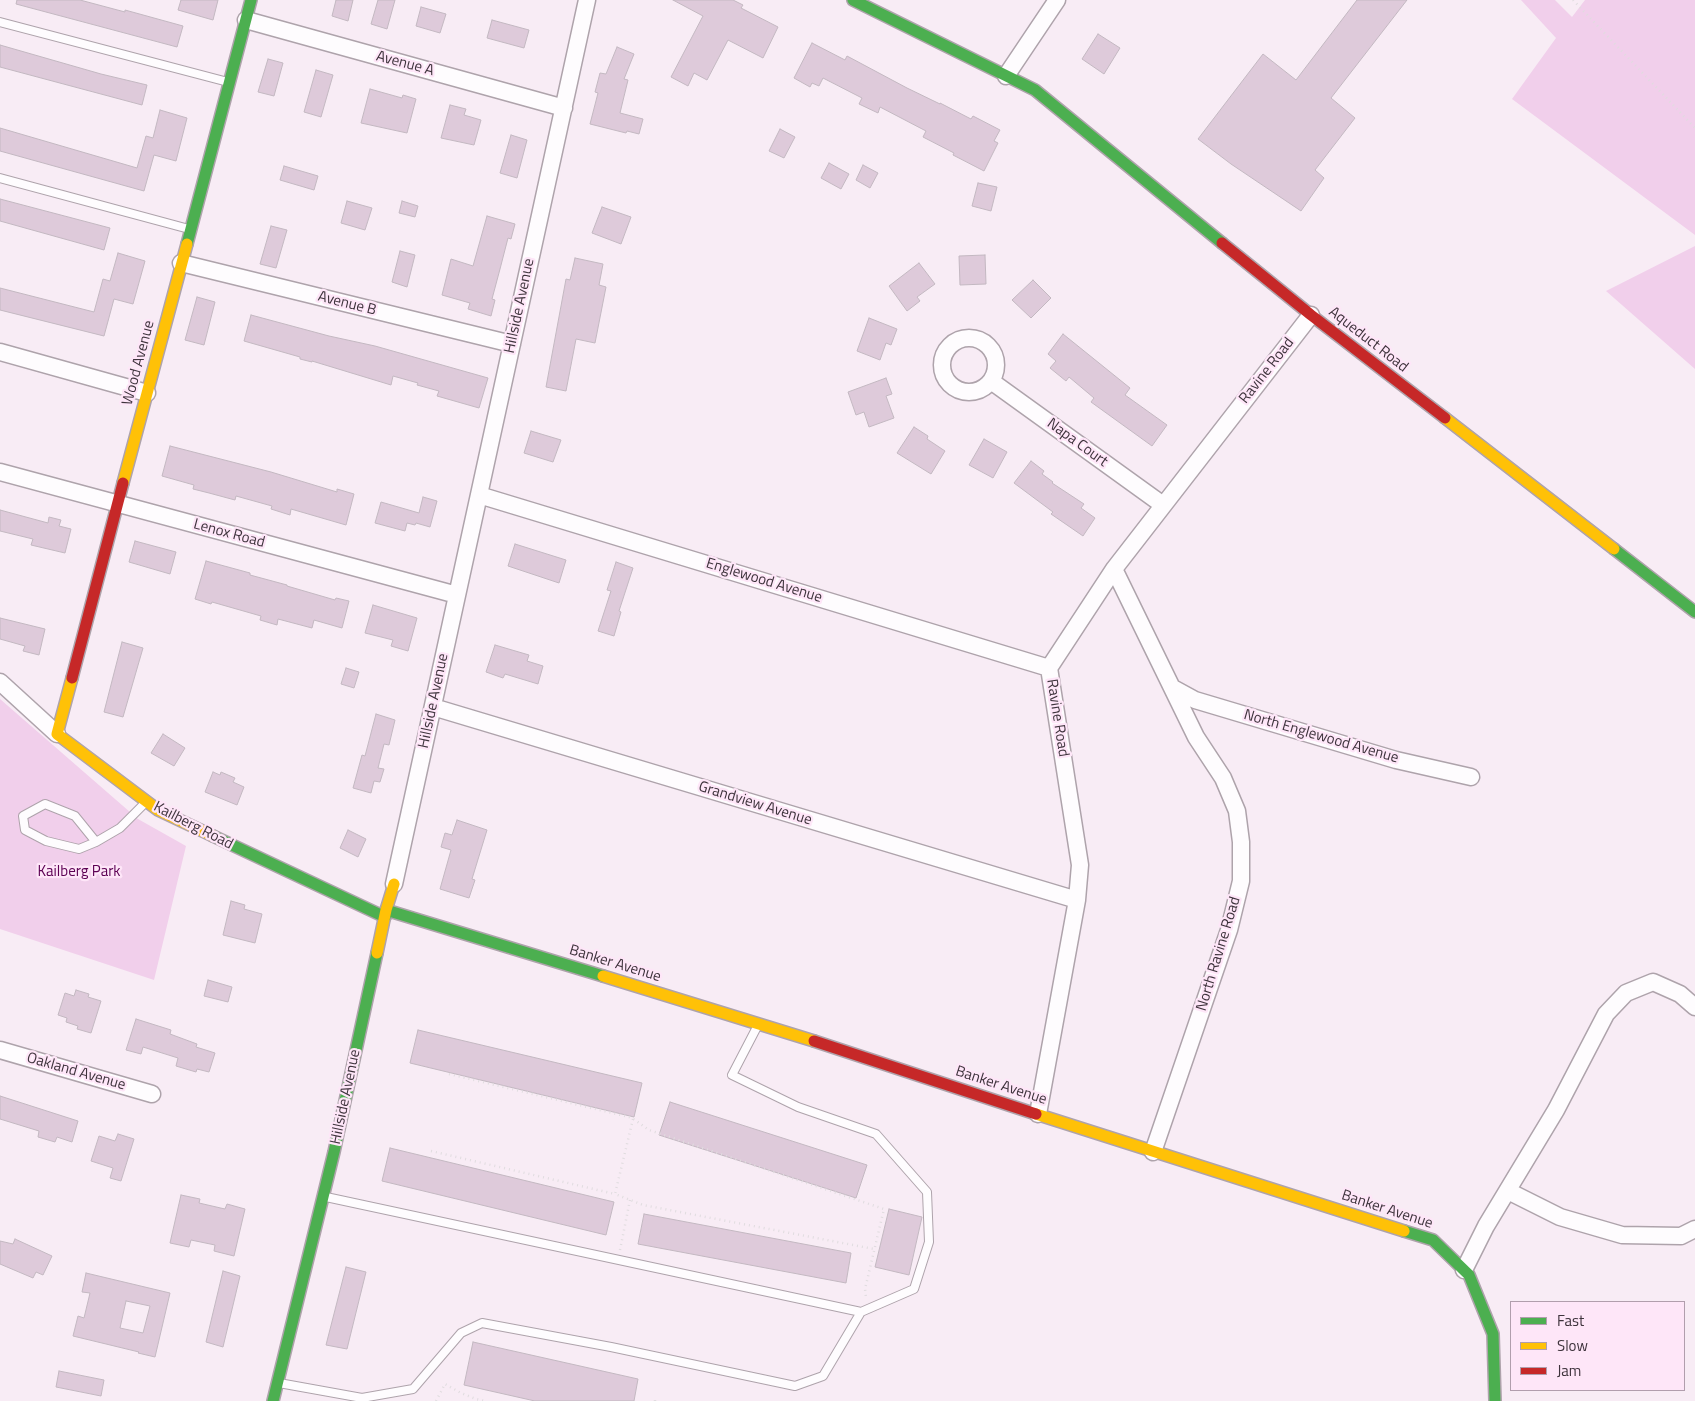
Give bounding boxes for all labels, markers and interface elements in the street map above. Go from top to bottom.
street label: Avenue A [374,48,436,80]
street label: Hillside Avenue [501,257,539,355]
street label: Avenue B [316,288,378,320]
street label: Aqueduct Road [1325,303,1411,377]
street label: Wood Avenue [119,319,159,407]
street label: Ravine Road [1236,334,1298,408]
street label: Napa Court [1043,415,1111,471]
street label: Lenox Road [191,516,267,552]
street label: Englewood Avenue [704,555,824,607]
street label: Hillside Avenue [415,652,453,750]
street label: Ravine Road [1042,678,1072,758]
street label: North Englewood Avenue [1242,706,1400,768]
street label: Grandview Avenue [696,778,814,830]
street label: Kailberg Road [150,798,236,854]
park label: Kailberg Park [37,863,121,881]
street label: North Ravine Road [1193,895,1245,1013]
street label: Banker Avenue [567,942,663,986]
street label: Hillside Avenue [327,1048,365,1146]
street label: Oakland Avenue [25,1049,127,1095]
street label: Banker Avenue [953,1063,1049,1109]
street label: Banker Avenue [1339,1187,1435,1233]
legend [1510,1301,1685,1391]
text: Fast [1557,1309,1584,1332]
text: Slow [1557,1334,1588,1357]
text: Jam [1557,1359,1581,1382]

